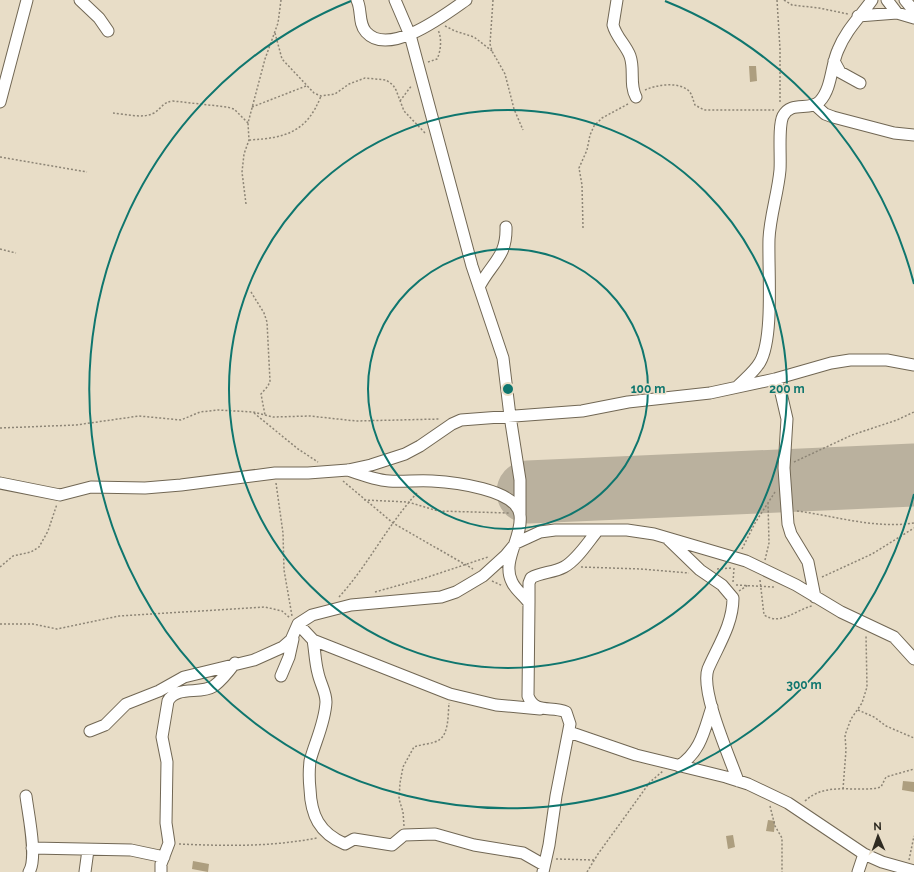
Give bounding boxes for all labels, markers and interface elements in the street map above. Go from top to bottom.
centre of rings [501,382,515,396]
text: 100 m [631,382,665,396]
text: 200 m [769,382,805,396]
text: 300 m [786,678,822,692]
north arrow [858,816,898,856]
text: N [873,820,882,833]

